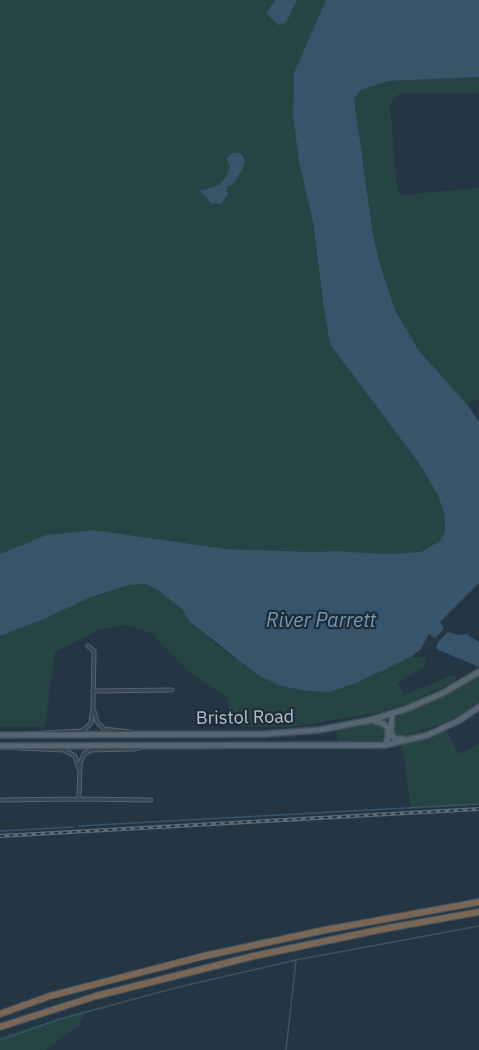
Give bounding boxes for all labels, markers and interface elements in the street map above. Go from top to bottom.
water label: River Parrett [266,609,376,633]
street label: Bristol Road [196,706,294,730]

